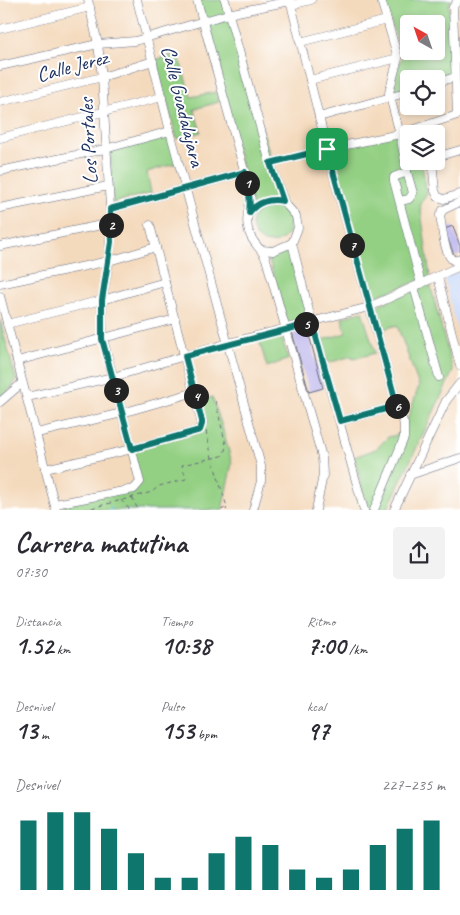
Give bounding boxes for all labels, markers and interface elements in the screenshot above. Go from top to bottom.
north arrow [400,15,445,60]
map controls [400,15,445,170]
street label: Calle Jerez [34,43,113,88]
street label: Calle Guadalajara [155,43,211,171]
button: locate [400,70,445,115]
street label: Los Portales [73,95,103,185]
button: layers [400,125,445,170]
pin [306,128,348,170]
icon: arrive [313,135,341,163]
pin: 1 [234,170,260,196]
text: 1 [244,175,251,192]
pin: 2 [98,212,124,238]
text: 2 [108,217,115,234]
pin: 7 [340,232,364,258]
text: 7 [349,237,356,254]
pin: 5 [294,312,318,336]
text: 5 [303,316,310,333]
pin: 3 [104,378,128,402]
text: 3 [113,382,120,399]
pin: 4 [184,384,208,408]
text: 4 [193,388,200,405]
pin: 6 [384,394,410,418]
text: 6 [394,398,401,415]
text: Carrera matutina [15,525,187,560]
button: share [393,527,445,579]
text: 07:30 [15,562,47,582]
text: Distancia [15,613,61,630]
text: Tiempo [161,613,193,630]
text: Ritmo [307,613,335,630]
text: 1.52 [15,630,53,662]
text: 10:38 [161,630,211,662]
text: 7:00 [307,630,346,662]
text: km [53,641,70,658]
text: /km [346,641,367,658]
text: Desnivel [15,698,53,715]
text: Pulso [161,698,184,715]
text: kcal [307,698,326,715]
text: 13 [15,715,38,747]
text: 153 [161,715,194,747]
text: 97 [307,715,329,747]
text: m [38,726,49,743]
text: bpm [194,726,217,743]
text: Desnivel [15,775,58,795]
text: 227–235 m [382,775,445,795]

